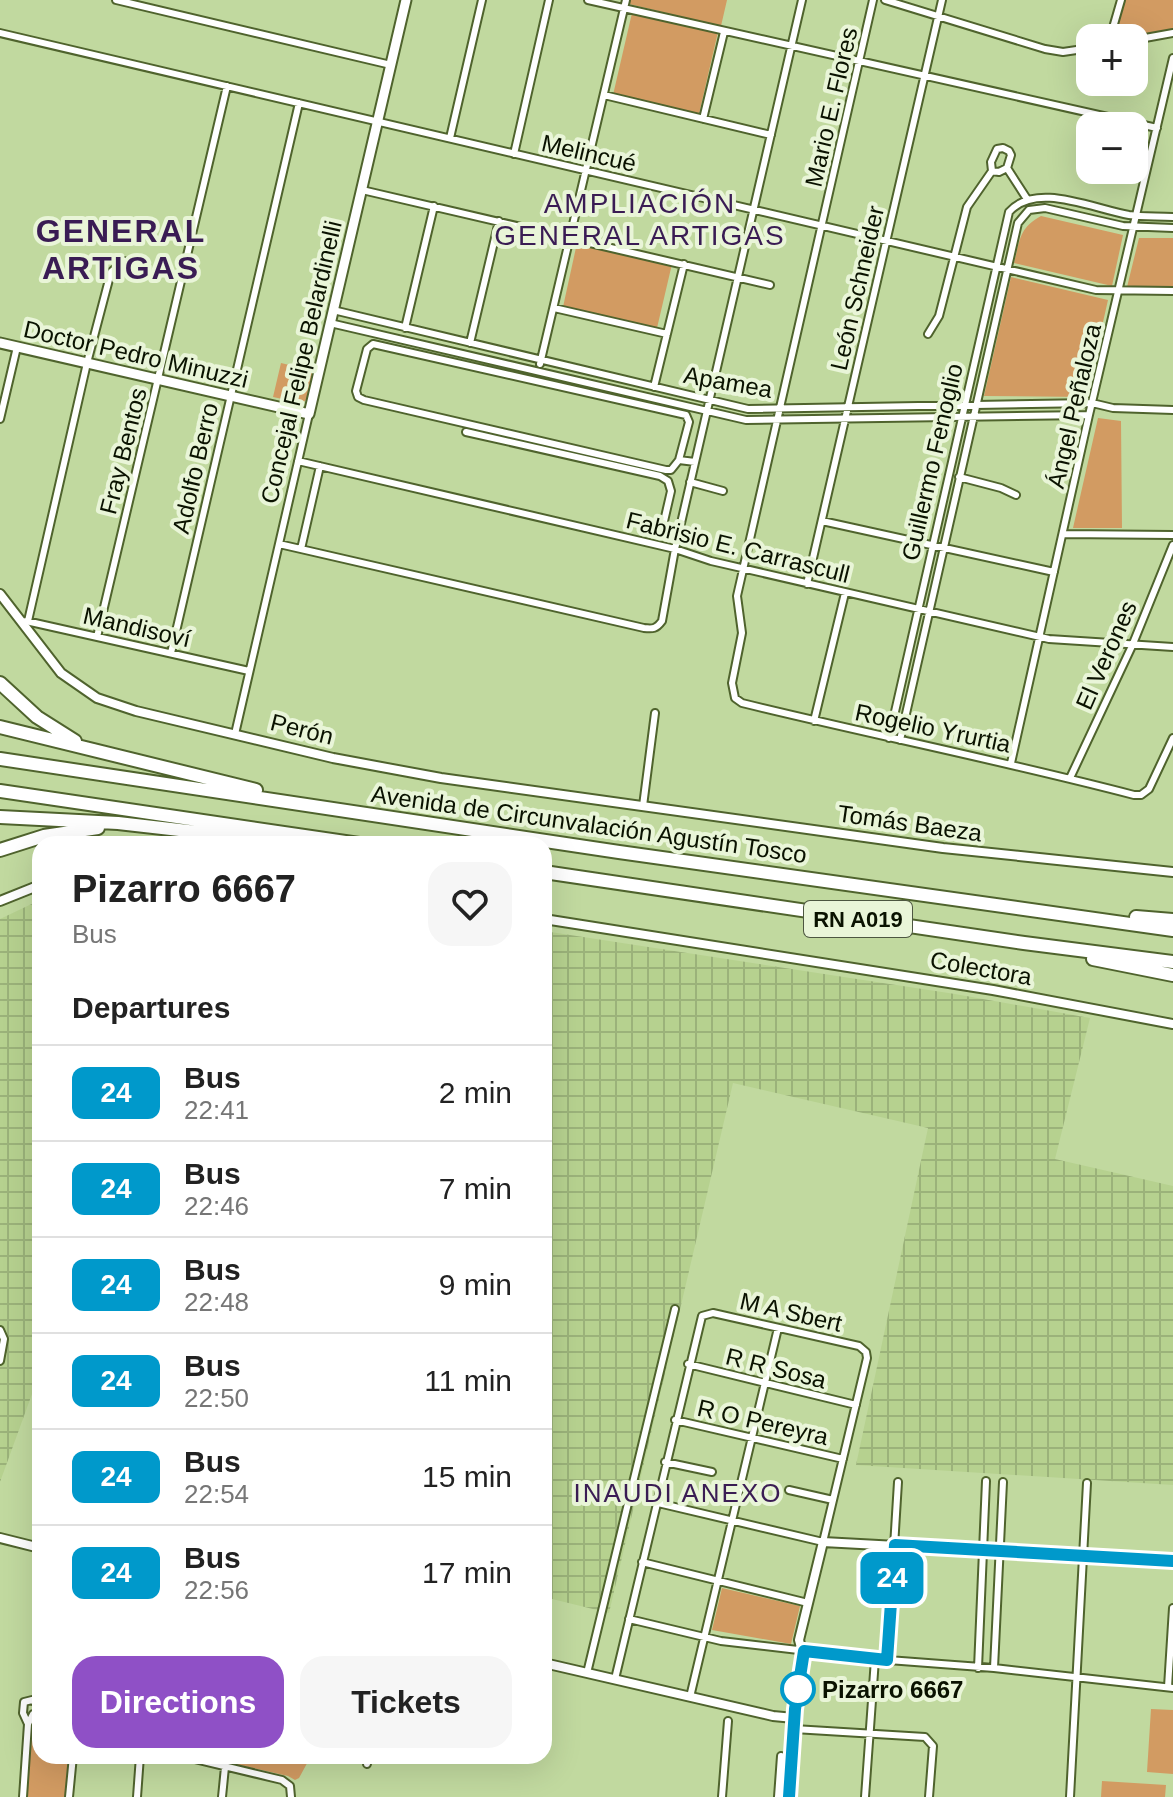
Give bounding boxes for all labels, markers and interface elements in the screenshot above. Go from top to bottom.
map controls [1076,24,1148,184]
button: + [1076,24,1148,96]
street label: Mario E. Flores [800,25,862,189]
button: − [1076,112,1148,184]
street label: Melincué [539,129,639,177]
district label: AMPLIACIÓN GENERAL ARTIGAS [494,188,786,251]
street label: León Schneider [825,203,889,373]
district label: GENERAL ARTIGAS [36,213,206,286]
street label: Concejal Felipe Belardinelli [255,218,347,506]
street label: Doctor Pedro Minuzzi [21,315,251,393]
street label: Ángel Peñaloza [1042,320,1106,491]
street label: Apamea [682,361,775,403]
street label: Guillermo Fenoglio [896,361,968,563]
street label: Fray Bentos [94,385,152,517]
street label: Adolfo Berro [167,400,223,536]
street label: Fabrisio E. Carrascull [623,506,853,588]
street label: El Verones [1070,596,1142,714]
street label: Mandisoví [81,602,194,653]
street label: Rogelio Yrurtia [853,698,1014,758]
street label: Perón [268,708,336,750]
street label: Avenida de Circunvalación Agustín Tosco [370,780,808,868]
street label: Tomás Baeza [836,800,985,847]
button: heart [428,862,512,946]
text: Pizarro 6667 [72,868,296,910]
road number: RN A019 [804,901,912,937]
text: Bus [72,919,117,949]
street label: Colectora [928,946,1035,990]
text: Departures [72,991,230,1024]
text: Bus [184,1061,241,1094]
text: 2 min [439,1076,512,1109]
text: 24 [100,1077,132,1108]
text: 22:41 [184,1095,249,1125]
text: Bus [184,1157,241,1190]
text: 7 min [439,1172,512,1205]
text: 24 [100,1173,132,1204]
text: 22:46 [184,1191,249,1221]
text: Bus [184,1253,241,1286]
text: 9 min [439,1268,512,1301]
text: 24 [100,1269,132,1300]
text: 22:48 [184,1287,249,1317]
street label: M A Sbert [737,1287,845,1337]
street label: R R Sosa [723,1342,830,1394]
text: Bus [184,1349,241,1382]
text: 11 min [424,1364,512,1397]
text: 24 [100,1365,132,1396]
text: 22:50 [184,1383,249,1413]
street label: R O Pereyra [695,1394,832,1450]
text: Bus [184,1445,241,1478]
text: 15 min [422,1460,512,1493]
text: 24 [100,1461,132,1492]
district label: INAUDI ANEXO [574,1478,782,1508]
text: 22:54 [184,1479,249,1509]
text: Bus [184,1541,241,1574]
line badge: 24 [856,1552,928,1604]
text: 17 min [422,1556,512,1589]
text: 24 [100,1557,132,1588]
text: 24 [876,1562,908,1593]
text: 22:56 [184,1575,249,1605]
button: Directions [72,1656,284,1748]
button: Tickets [300,1656,512,1748]
marker: Pizarro 6667 [781,1672,815,1706]
place label: Pizarro 6667 [822,1676,963,1703]

